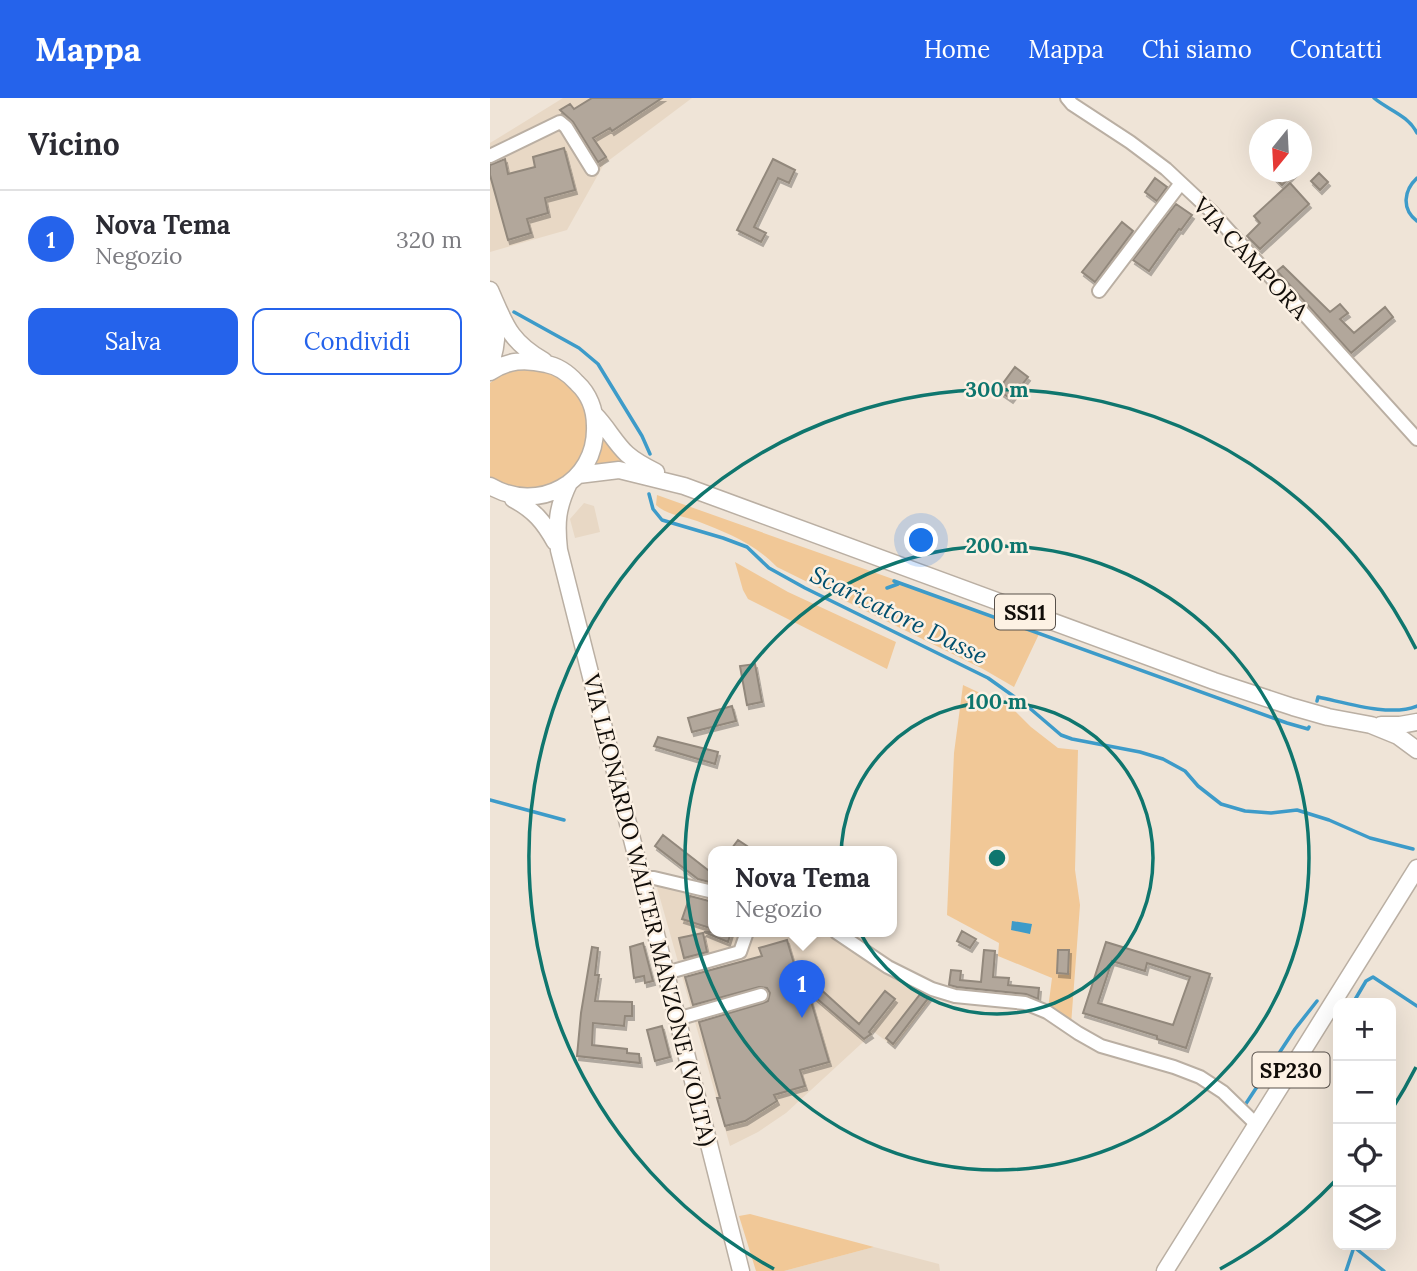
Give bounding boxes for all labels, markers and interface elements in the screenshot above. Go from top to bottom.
text: Mappa [35,28,141,70]
text: Home [924,34,990,65]
text: Mappa [1028,34,1104,65]
text: Chi siamo [1142,34,1252,65]
text: Contatti [1290,34,1382,65]
north arrow [1249,119,1312,182]
text: Vicino [28,125,120,163]
street label: VIA CAMPORA [1186,190,1315,326]
text: Nova Tema [95,208,230,241]
text: 1 [46,225,56,254]
text: 320 m [396,225,462,254]
text: Negozio [95,241,183,270]
button: Salva [28,308,238,375]
button: Condividi [252,308,462,375]
text: 300 m [965,376,1029,403]
your location [904,523,938,557]
text: 200 m [966,532,1028,559]
water label: Scaricatore Dasse [805,559,993,671]
road number: SS11 [995,594,1055,630]
street label: VIA LEONARDO WALTER MANZONE (VOLTA) [576,670,723,1149]
text: 100 m [967,688,1027,715]
popup [708,846,897,937]
centre of rings [985,846,1009,870]
text: Nova Tema [735,861,870,894]
text: Negozio [735,894,822,923]
pin: 1 [779,960,825,1018]
map controls [1333,998,1396,1250]
button: + [1333,998,1396,1061]
road number: SP230 [1252,1052,1330,1088]
button: − [1333,1061,1396,1124]
button: locate [1333,1124,1396,1187]
button: layers [1333,1187,1396,1250]

